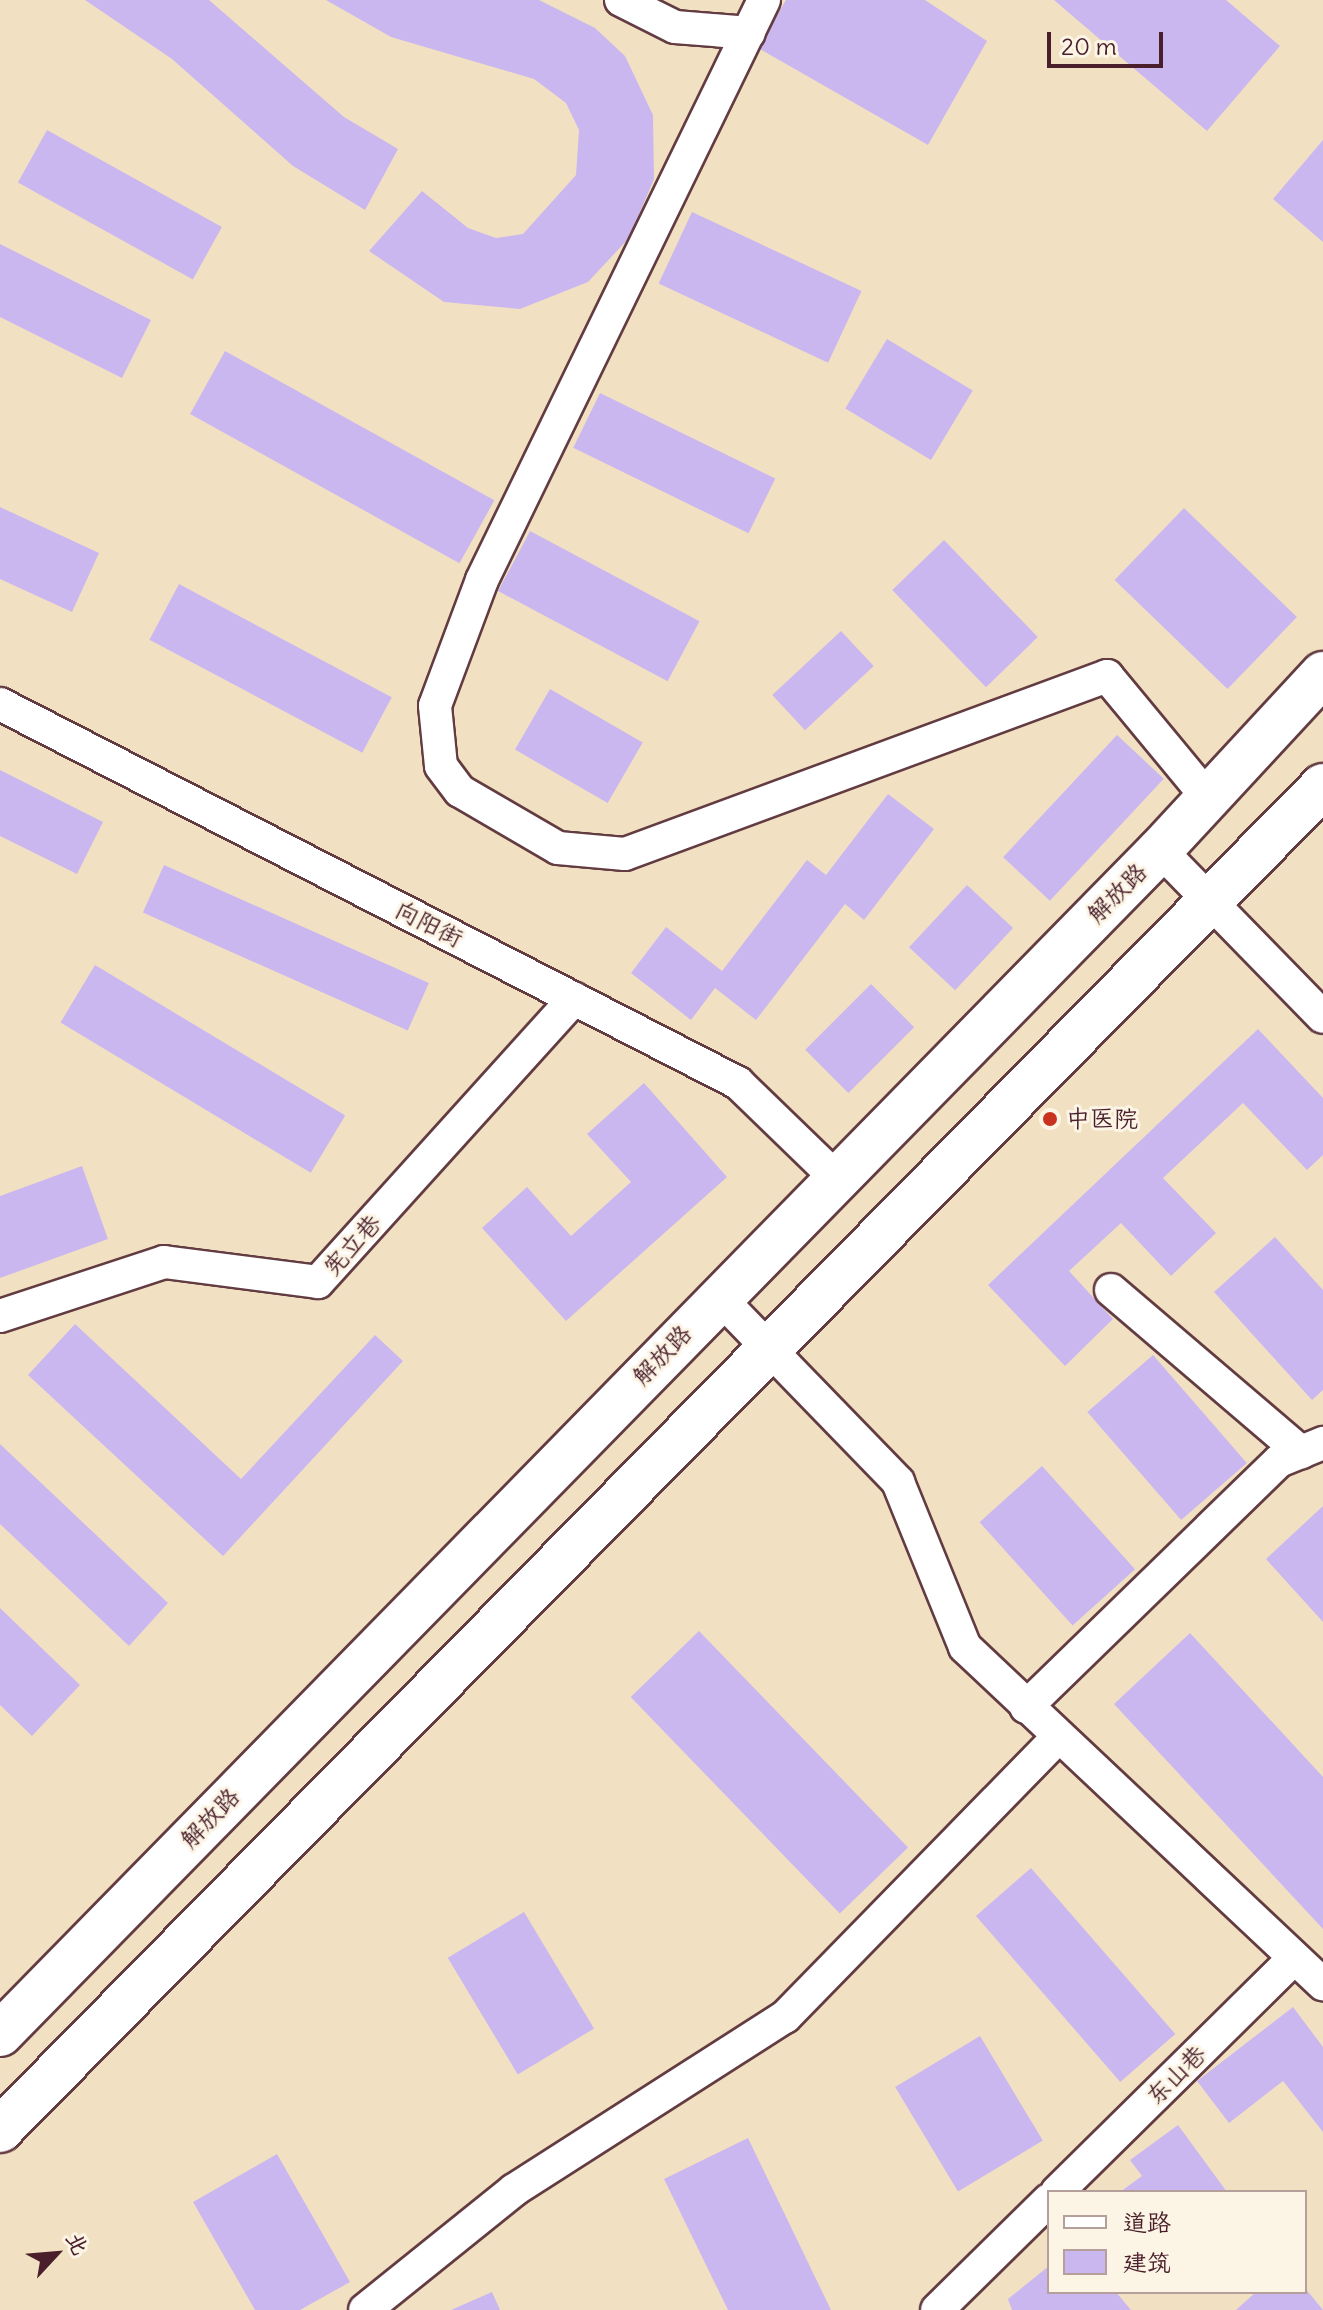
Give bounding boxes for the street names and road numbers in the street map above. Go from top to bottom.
street label: 解放路 [1081,857,1153,929]
street label: 向阳街 [390,895,468,953]
street label: 宪立巷 [317,1209,387,1281]
street label: 解放路 [627,1319,697,1391]
street label: 解放路 [175,1782,245,1854]
street label: 东山巷 [1140,2039,1212,2111]

